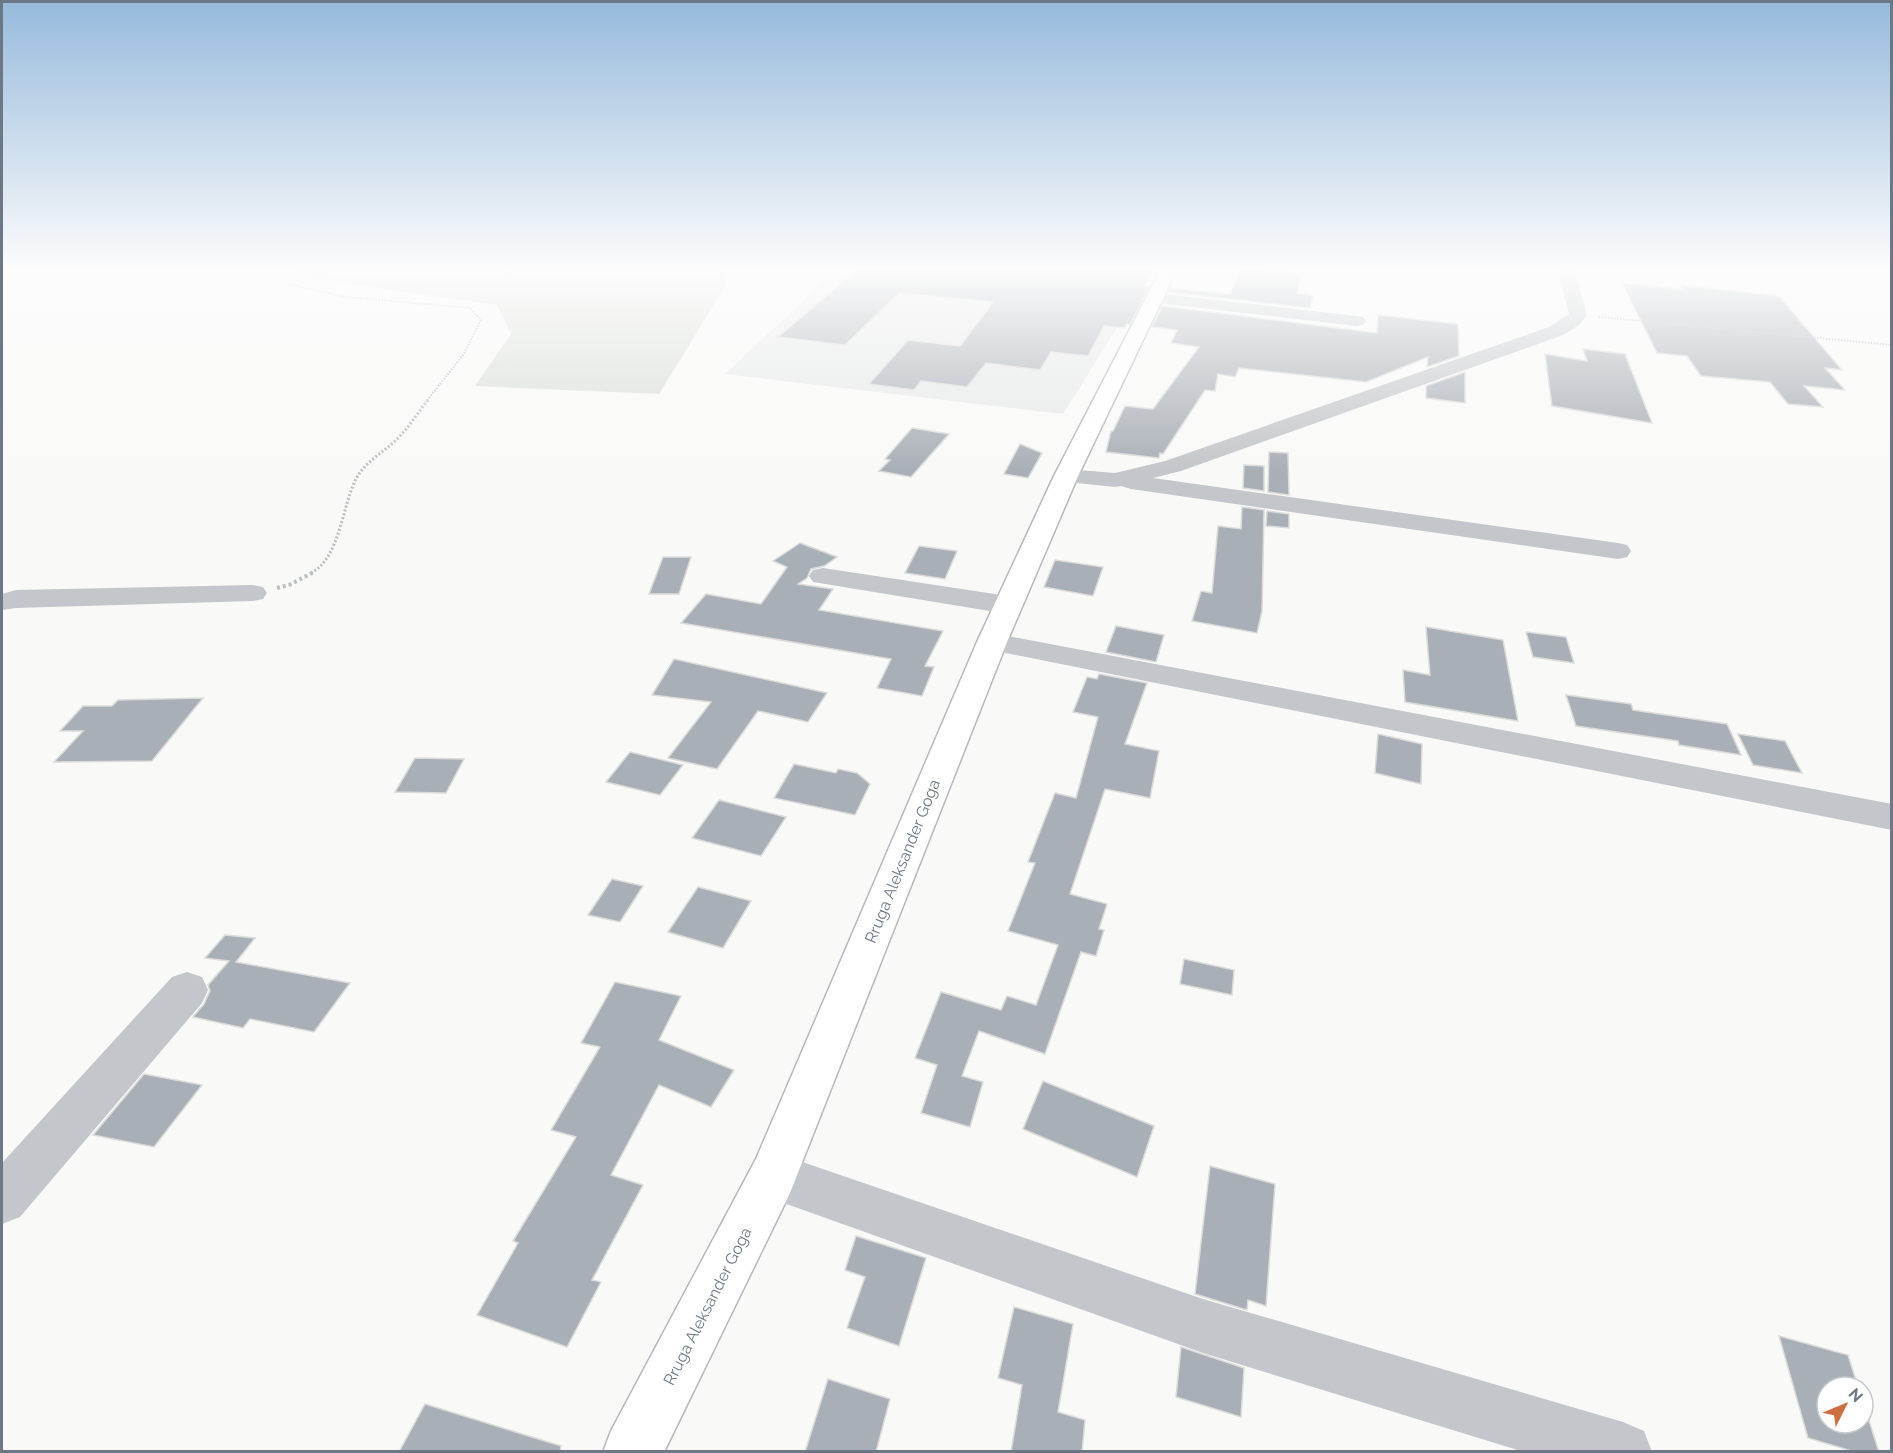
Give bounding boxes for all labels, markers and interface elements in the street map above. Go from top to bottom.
street label: Rruga Aleksander Goga [861,777,944,946]
street label: Rruga Aleksander Goga [659,1224,756,1388]
north arrow [1815,1375,1875,1435]
text: N [1844,1384,1867,1406]

